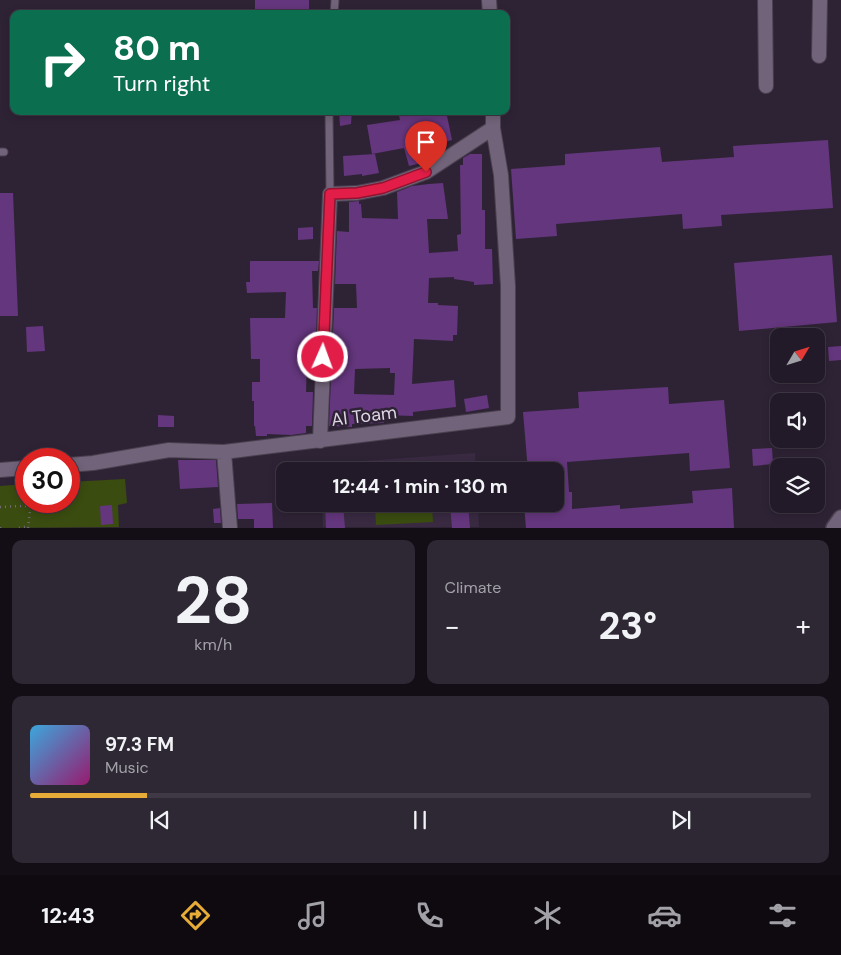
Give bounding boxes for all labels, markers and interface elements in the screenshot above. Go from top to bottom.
text: 80 m [113,25,201,71]
icon: right [30,30,95,95]
text: Turn right [113,69,210,98]
pin [405,121,447,172]
icon: arrive [412,128,440,156]
north arrow [770,328,825,382]
map controls [770,328,825,513]
position arrow [296,330,348,382]
button: sound [770,393,825,448]
street label: Al Toam [330,400,398,432]
speed limit sign: 30 [15,448,80,513]
button: layers [770,458,825,513]
text: 12:44 · 1 min · 130 m [332,474,508,499]
text: 28 [174,559,252,643]
text: Climate [445,577,501,598]
text: 23° [598,601,657,651]
text: − [445,608,460,645]
text: + [796,608,811,645]
text: km/h [194,634,232,655]
text: 97.3 FM [105,732,174,757]
text: Music [105,757,149,778]
icon: previous [146,806,174,834]
icon: pause [406,806,434,834]
icon: next [667,806,695,834]
icon: directions [178,898,213,933]
icon: music [295,898,330,933]
icon: phone [412,898,447,933]
icon: climate [530,898,565,933]
icon: car [647,898,682,933]
icon: filters [765,898,800,933]
text: 12:43 [41,901,95,930]

